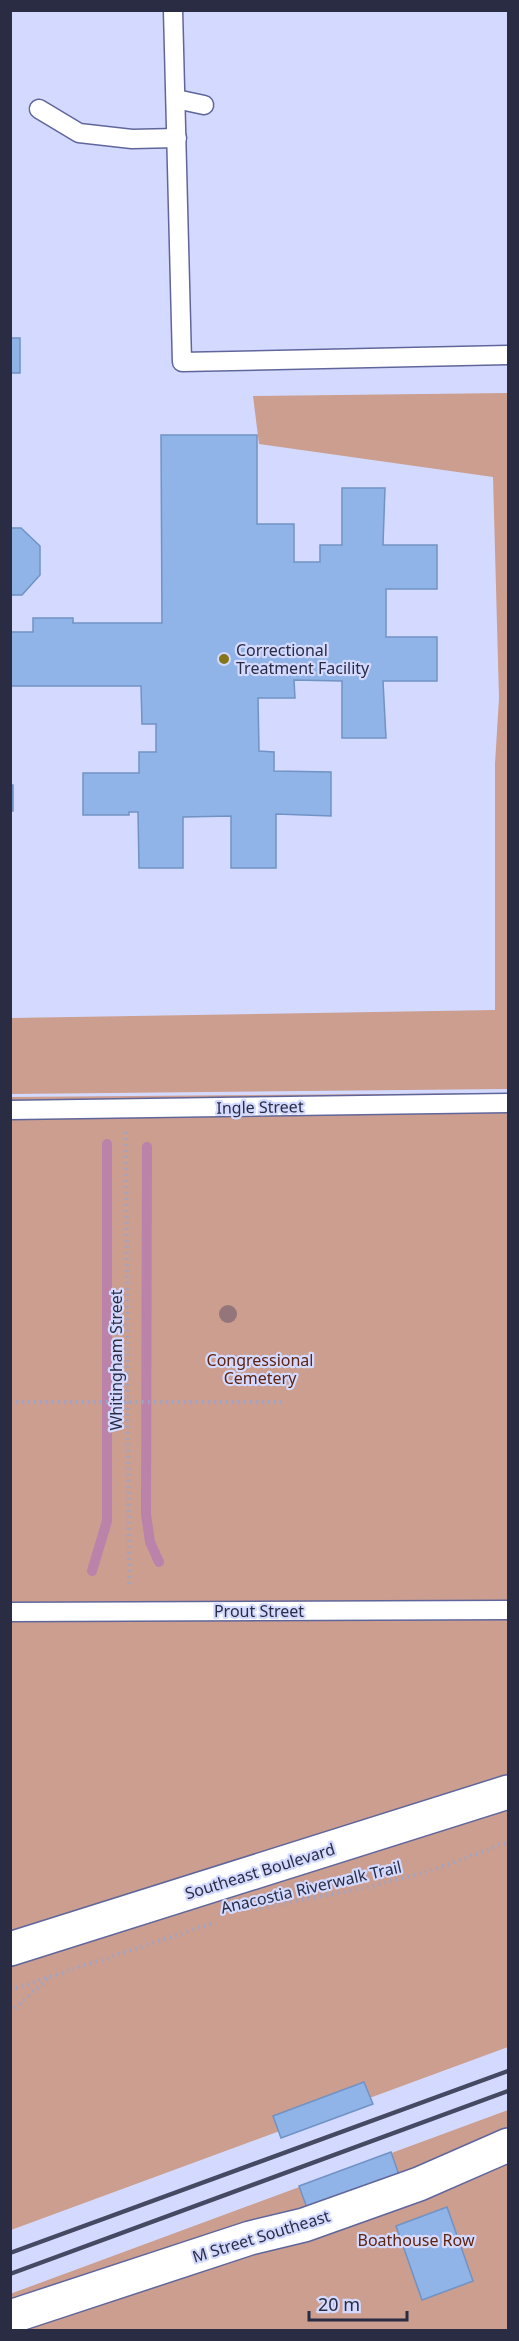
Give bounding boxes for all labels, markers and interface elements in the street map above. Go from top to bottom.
place label: Correctional Treatment Facility [236,639,370,679]
marker: Correctional Treatment Facility [217,652,231,666]
street label: Ingle Street [216,1095,304,1119]
street label: Whitingham Street [105,1289,127,1431]
park label: Congressional Cemetery [207,1349,313,1389]
street label: Prout Street [214,1600,304,1622]
street label: Southeast Boulevard [182,1838,338,1904]
street label: Anacostia Riverwalk Trail [218,1855,404,1919]
street label: M Street Southeast [189,2205,333,2267]
park label: Boathouse Row [357,2229,475,2251]
scale bar [309,2284,406,2322]
text: 20 m [318,2292,360,2316]

